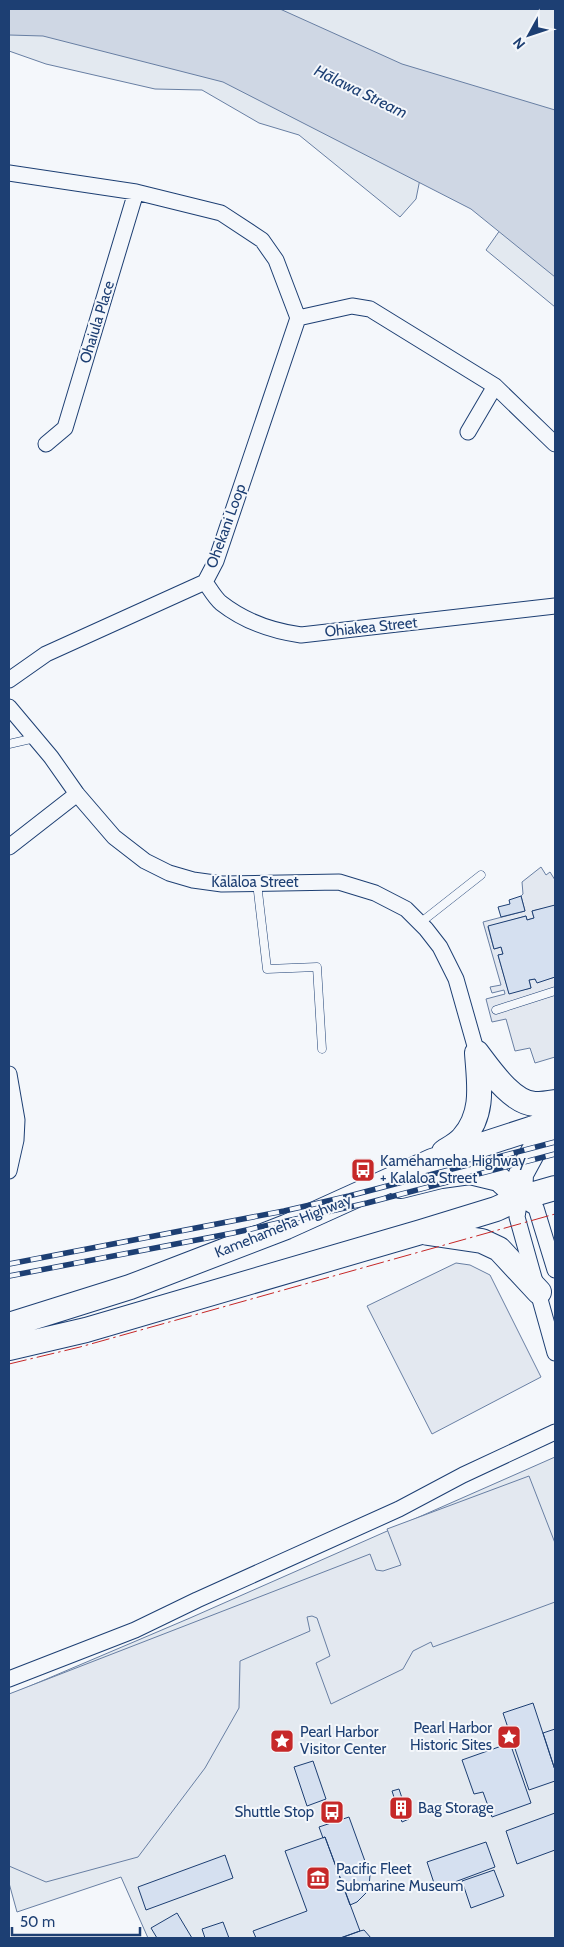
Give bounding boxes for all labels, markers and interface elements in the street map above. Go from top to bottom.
north arrow [504,10,554,60]
text: N [509,34,529,53]
water label: Hālawa Stream [311,61,411,122]
street label: Ohaiula Place [76,278,118,366]
street label: Ohekani Loop [202,481,250,571]
street label: Ohiakea Street [324,613,418,641]
street label: Kalaloa Street [211,873,299,891]
place label: Kamehameha Highway + Kalaloa Street [380,1152,526,1187]
bus stop icon: Kamehameha Highway + Kalaloa Street [350,1157,376,1183]
street label: Kamehameha Highway [212,1190,354,1262]
place label: Pearl Harbor Historic Sites [410,1719,492,1754]
place label: Pearl Harbor Visitor Center [300,1723,386,1758]
place icon: Pearl Harbor Historic Sites [496,1724,522,1750]
place icon: Pearl Harbor Visitor Center [269,1728,295,1754]
building icon: Bag Storage [388,1795,414,1821]
bus stop icon: Shuttle Stop [319,1799,345,1825]
place label: Bag Storage [418,1799,494,1817]
place label: Shuttle Stop [235,1803,314,1821]
place label: Pacific Fleet Submarine Museum [336,1860,463,1895]
museum icon: Pacific Fleet Submarine Museum [305,1865,331,1891]
scale bar [12,1904,140,1936]
text: 50 m [20,1913,55,1931]

